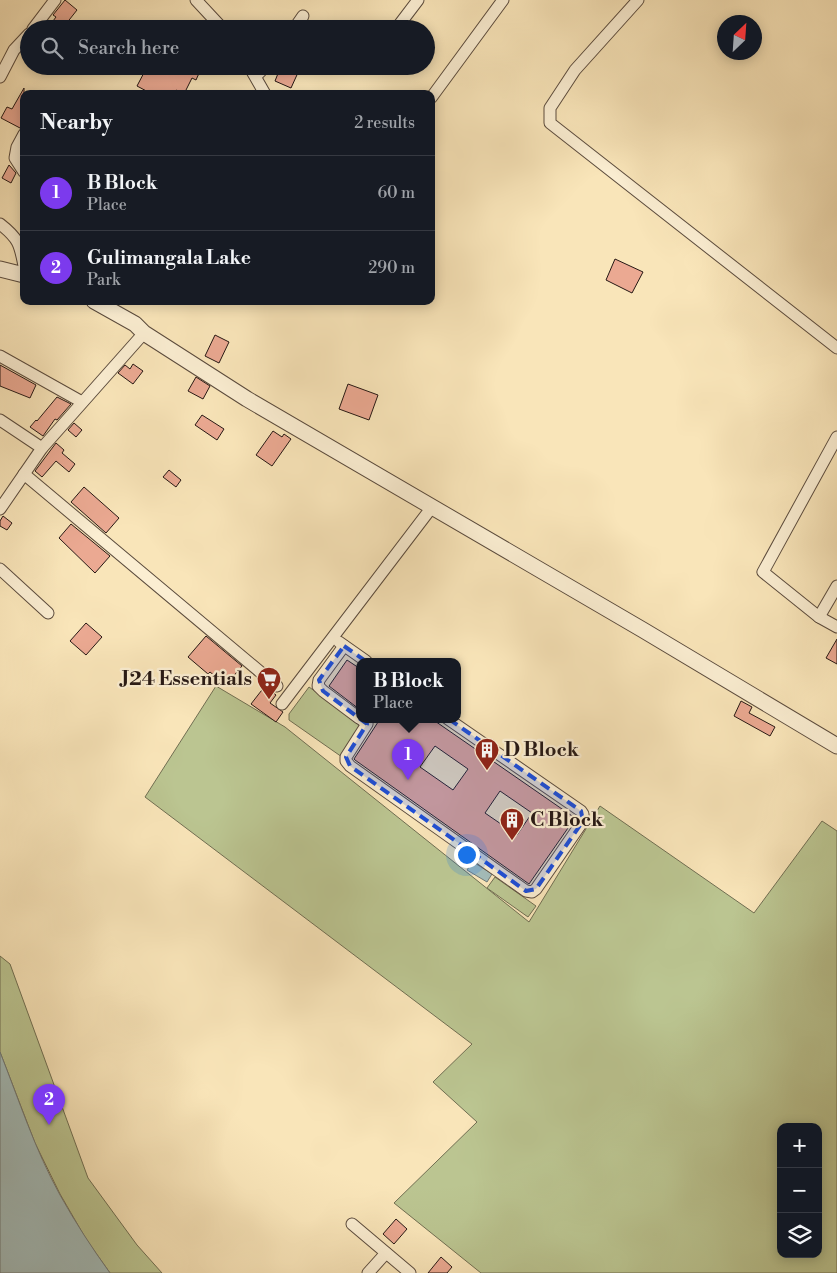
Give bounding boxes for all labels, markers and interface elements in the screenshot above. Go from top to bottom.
north arrow [717,15,762,60]
search box [20,20,435,75]
icon: search [38,34,66,62]
text: Search here [78,36,179,60]
text: Nearby [40,110,113,136]
text: 2 results [354,113,415,133]
text: B Block [87,171,158,195]
text: 1 [52,183,60,203]
text: 60 m [377,183,415,203]
text: Place [87,195,127,215]
text: Gulimangala Lake [87,246,251,270]
text: 2 [51,258,61,278]
text: 290 m [368,258,415,278]
text: Park [87,270,120,290]
popup [356,658,461,723]
supermarket icon: J24 Essentials [256,666,282,700]
place label: J24 Essentials [118,667,252,692]
text: B Block [373,669,444,693]
text: Place [373,693,413,713]
building icon: D Block [474,737,500,771]
place label: D Block [504,738,580,763]
pin: 1 [392,739,424,780]
building icon: C Block [499,807,525,841]
place label: C Block [530,808,604,833]
your location [454,842,480,868]
pin: 2 [33,1084,65,1125]
map controls [777,1123,822,1258]
button: + [777,1123,822,1168]
button: − [777,1168,822,1213]
button: layers [777,1213,822,1258]

